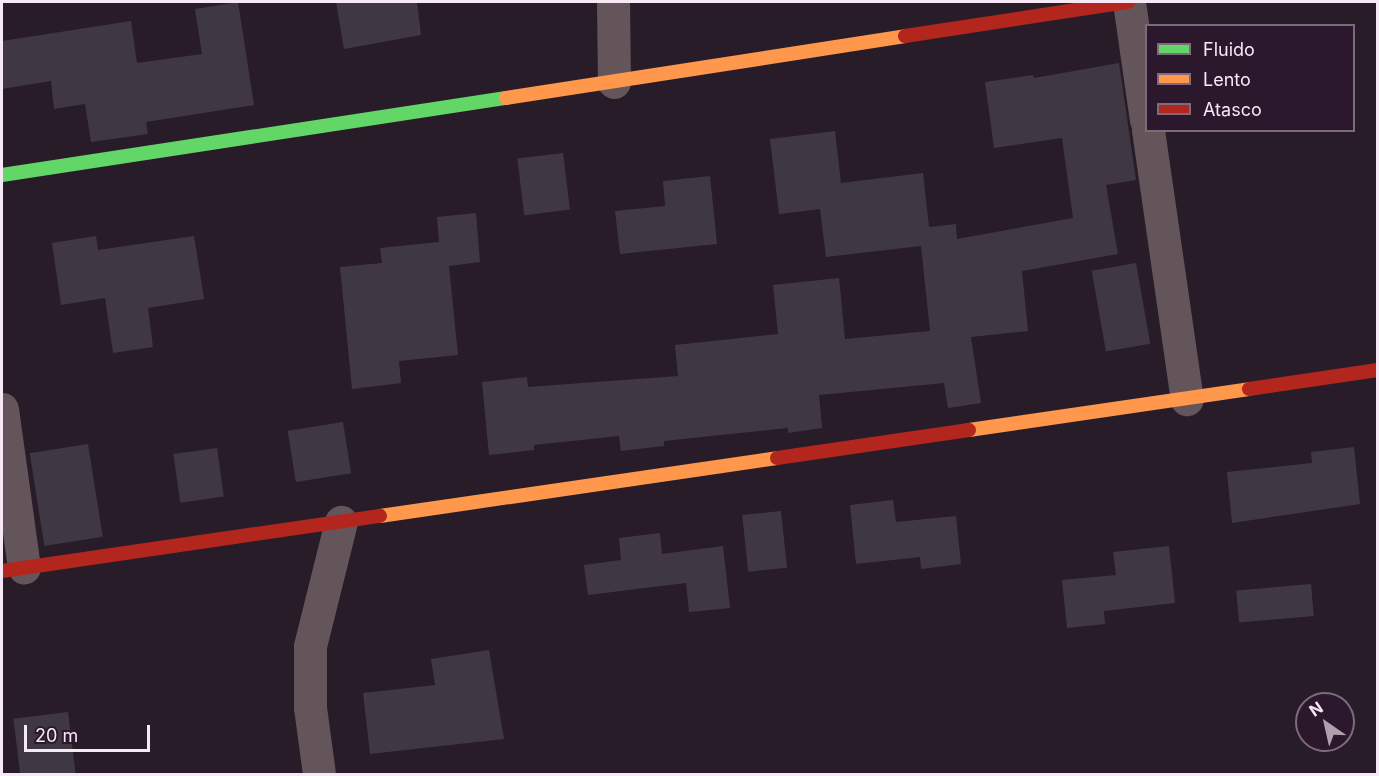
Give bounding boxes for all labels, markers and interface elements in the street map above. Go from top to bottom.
legend [1145,24,1355,132]
text: Fluido [1203,39,1255,60]
text: Lento [1203,69,1251,90]
text: Atasco [1203,99,1262,120]
north arrow [1295,692,1355,752]
text: N [1305,697,1327,720]
scale bar [27,713,153,751]
text: 20 m [35,725,78,746]

